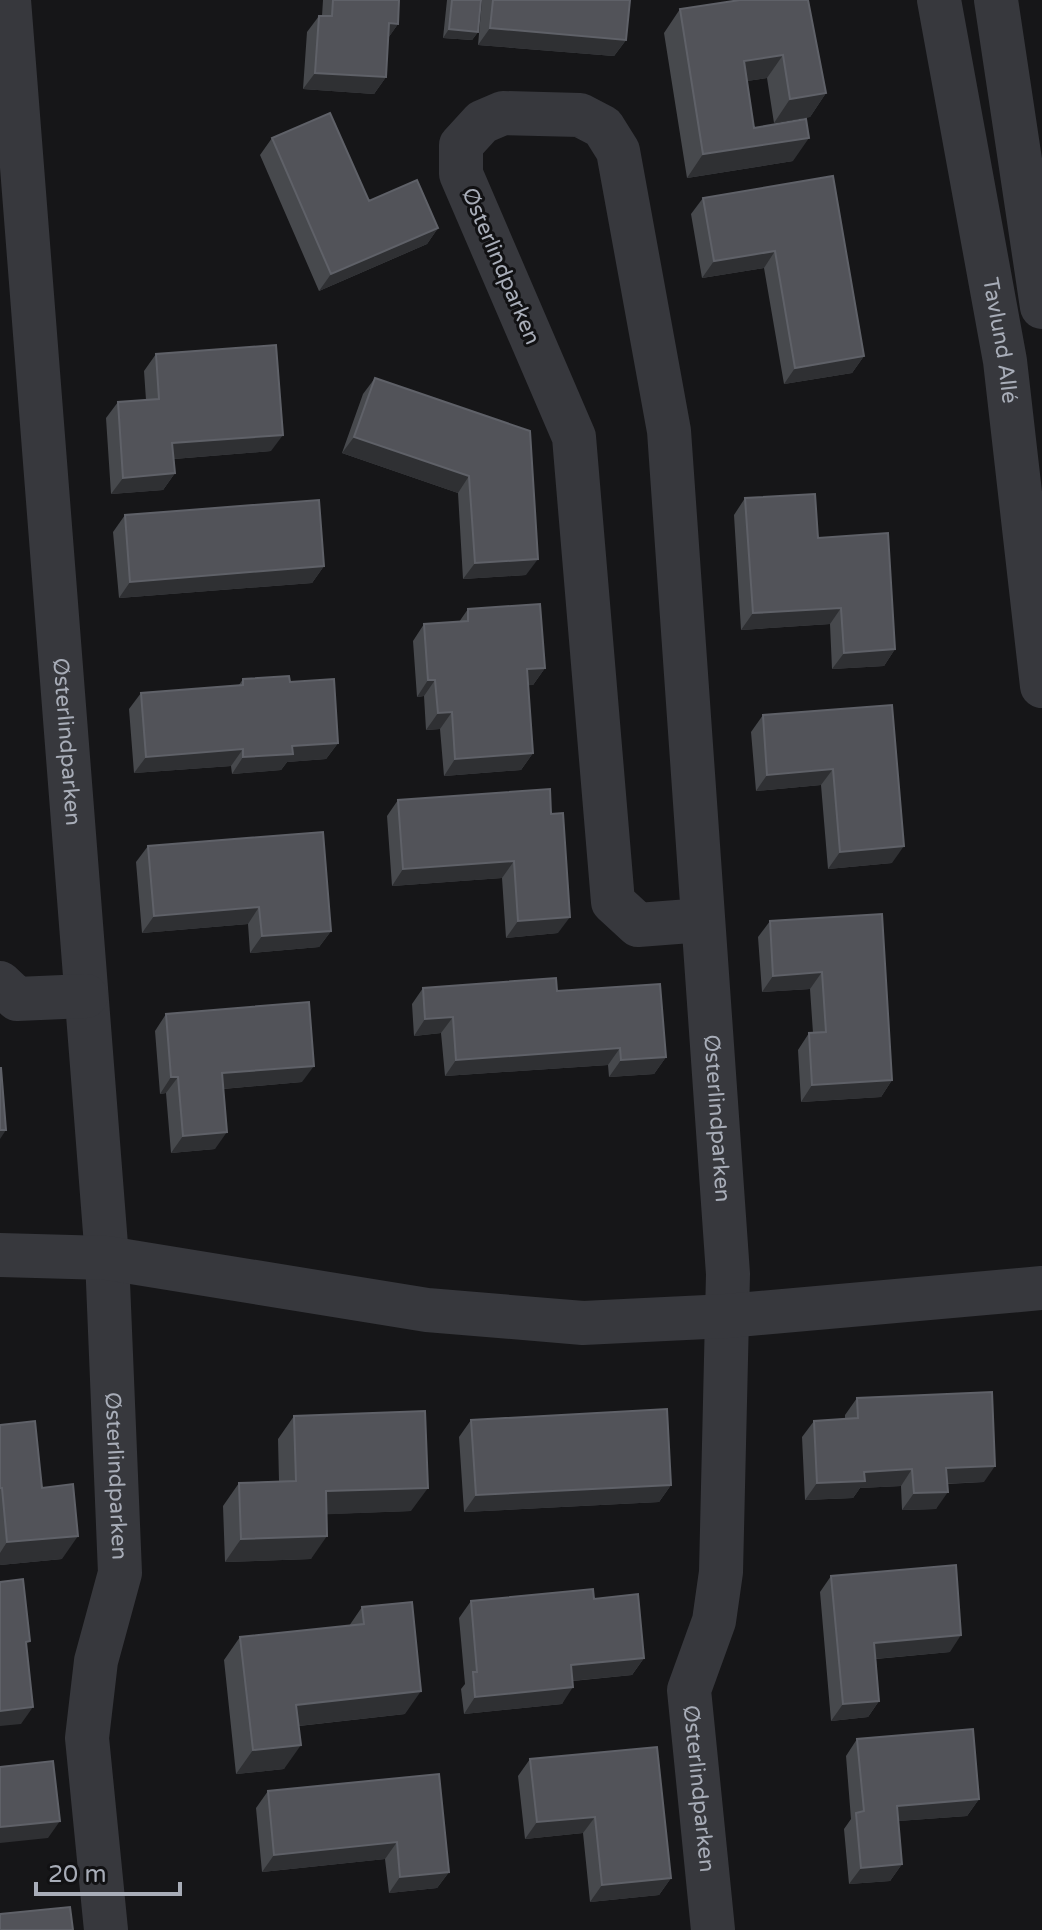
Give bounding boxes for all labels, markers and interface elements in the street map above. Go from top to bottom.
street label: Østerlindparken [456,184,546,348]
street label: Tavlund Allé [977,276,1023,405]
street label: Østerlindparken [47,657,86,827]
street label: Østerlindparken [698,1034,736,1203]
street label: Østerlindparken [100,1392,132,1560]
street label: Østerlindparken [678,1704,720,1873]
scale bar [36,1846,180,1896]
text: 20 m [48,1860,106,1889]

